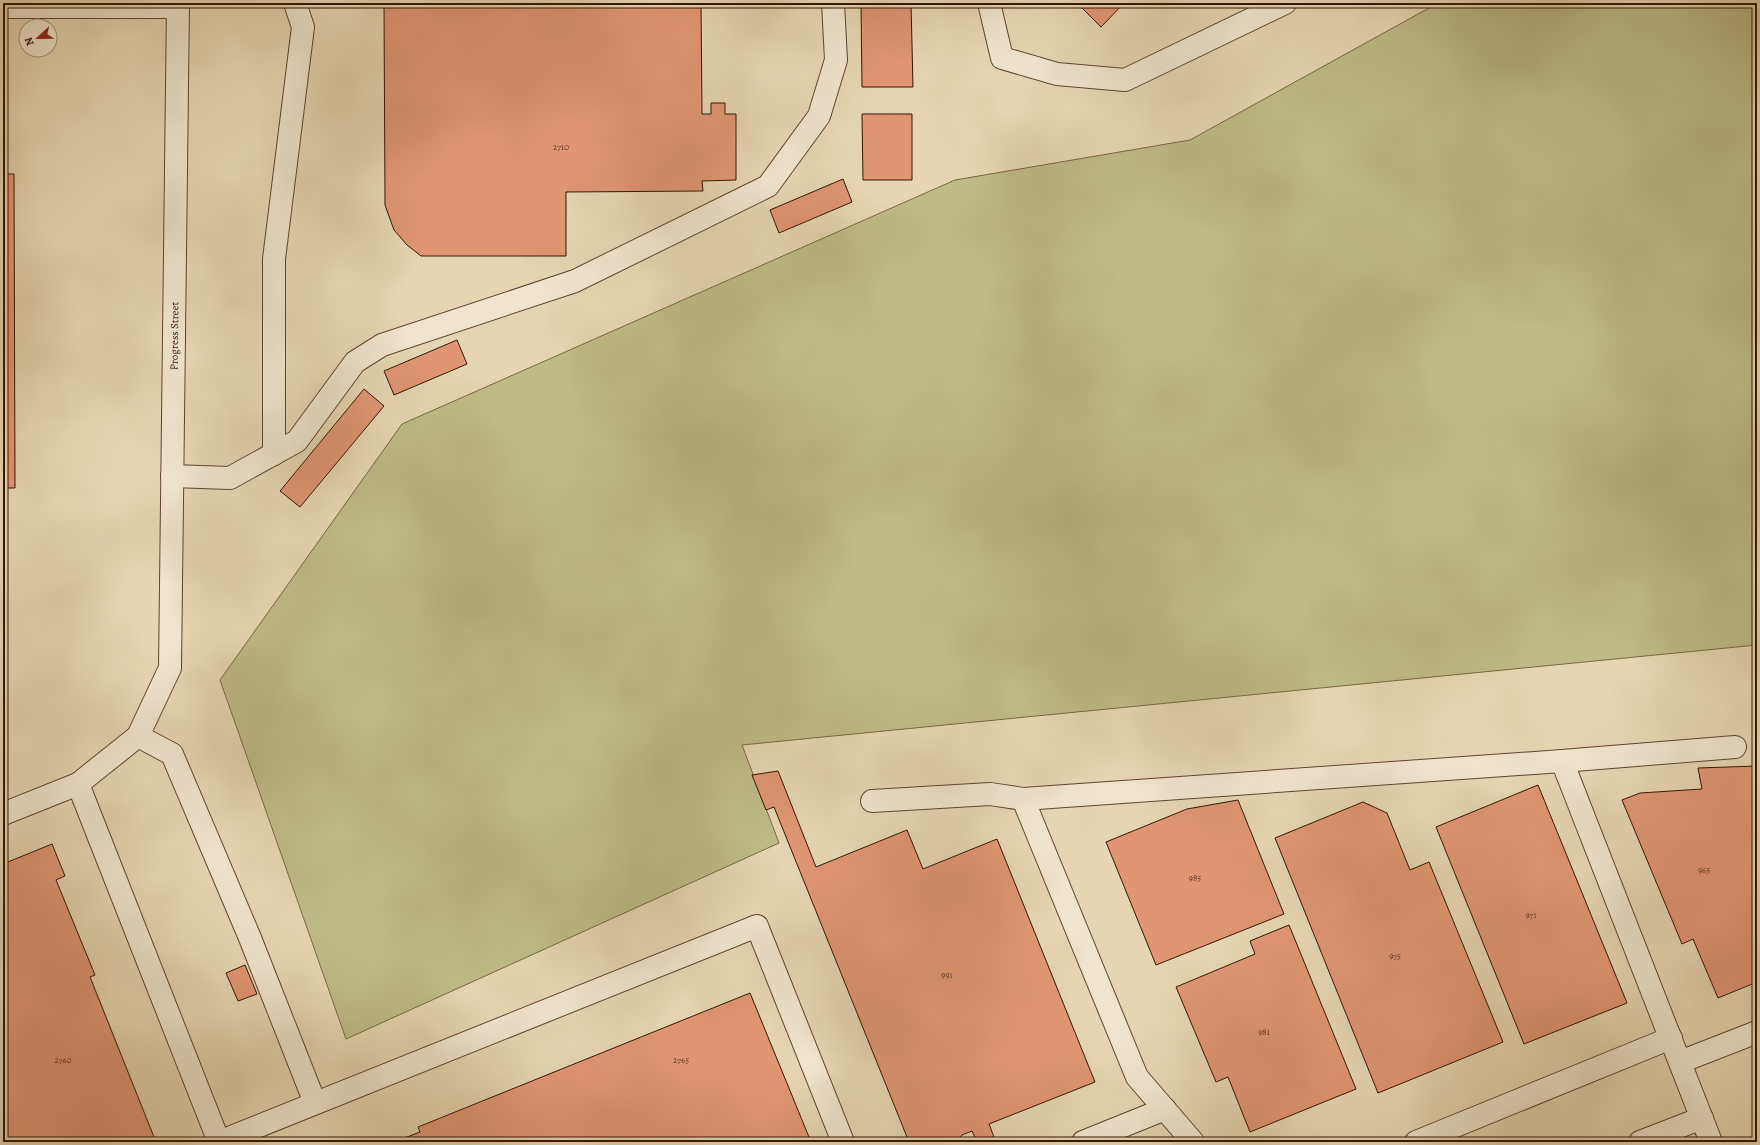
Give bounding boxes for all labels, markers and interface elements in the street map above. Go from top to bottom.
north arrow [18,18,58,58]
text: N [21,35,38,48]
house number: 2710 [553,141,569,153]
street label: Progress Street [166,301,182,370]
house number: 965 [1698,864,1710,876]
house number: 985 [1189,872,1201,884]
house number: 971 [1526,909,1536,921]
house number: 975 [1389,950,1401,962]
house number: 991 [941,969,953,981]
house number: 981 [1258,1026,1270,1038]
house number: 2760 [54,1054,72,1066]
house number: 2765 [673,1054,689,1066]

